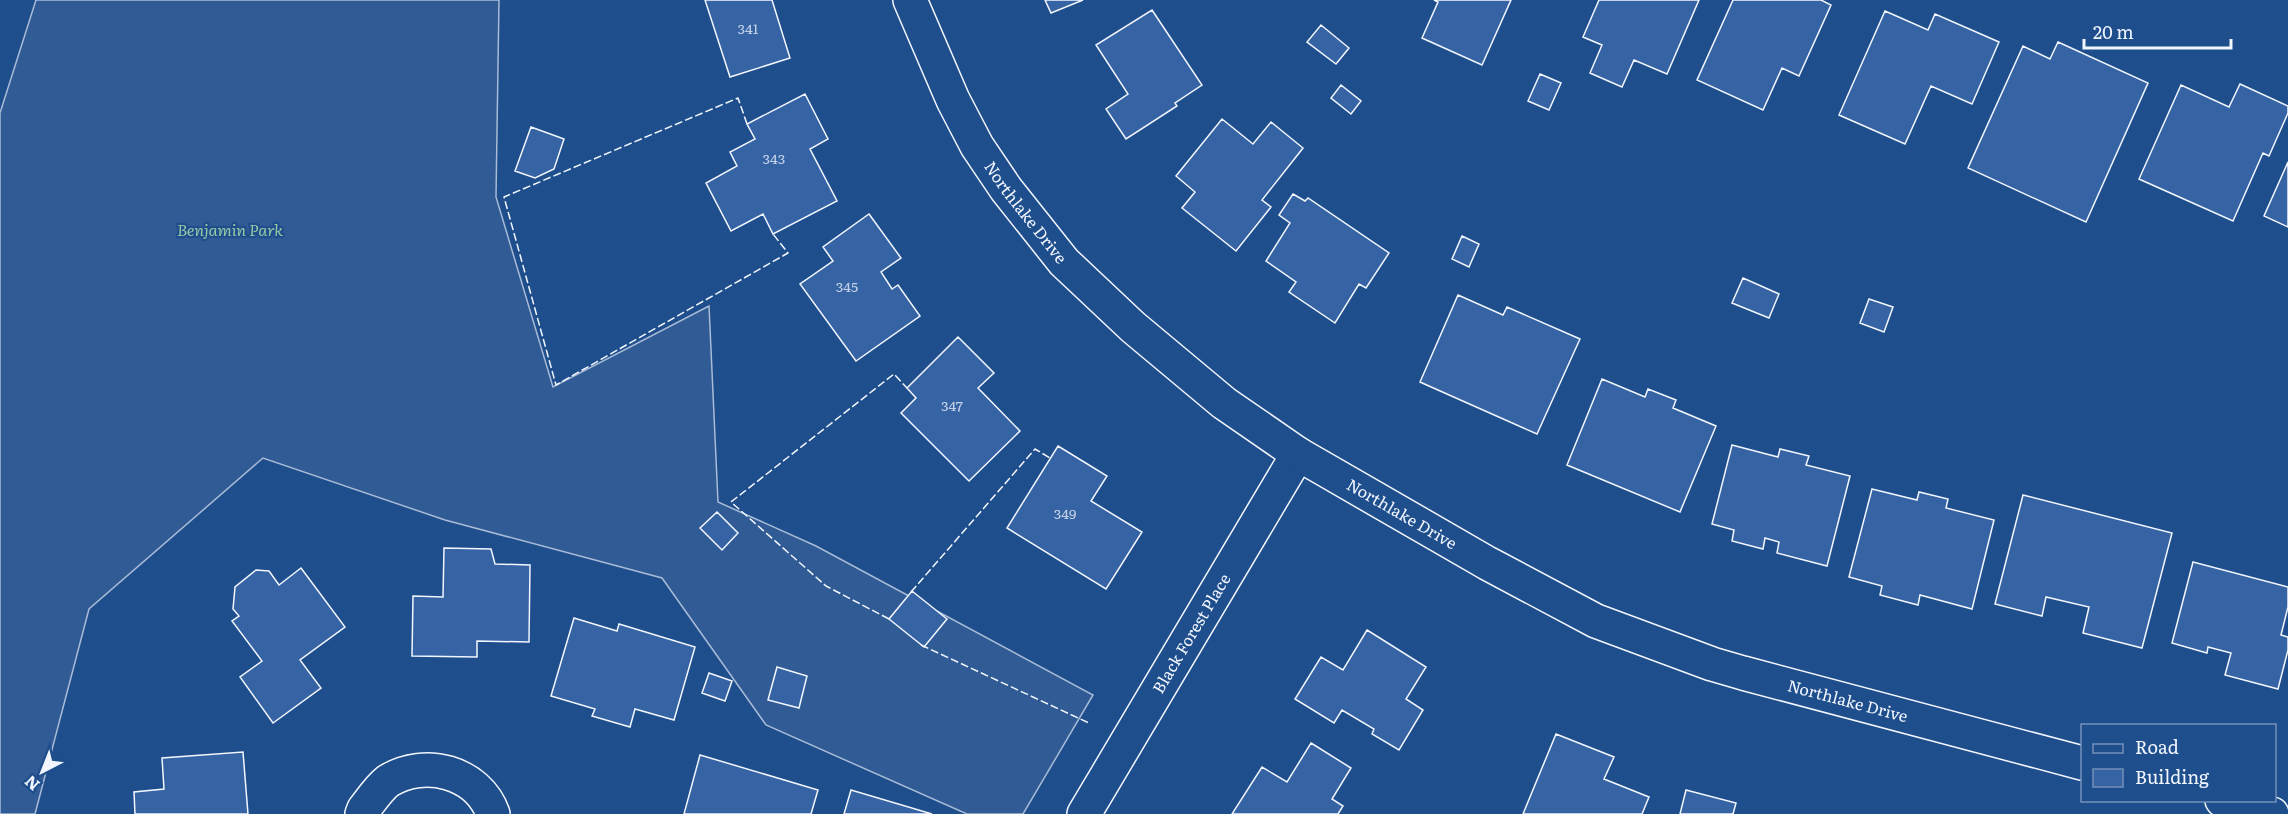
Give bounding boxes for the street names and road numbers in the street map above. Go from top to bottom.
street label: Northlake Drive [979,156,1074,268]
street label: Northlake Drive [1343,472,1462,554]
street label: Black Forest Place [1145,569,1235,697]
street label: Northlake Drive [1785,672,1911,727]

